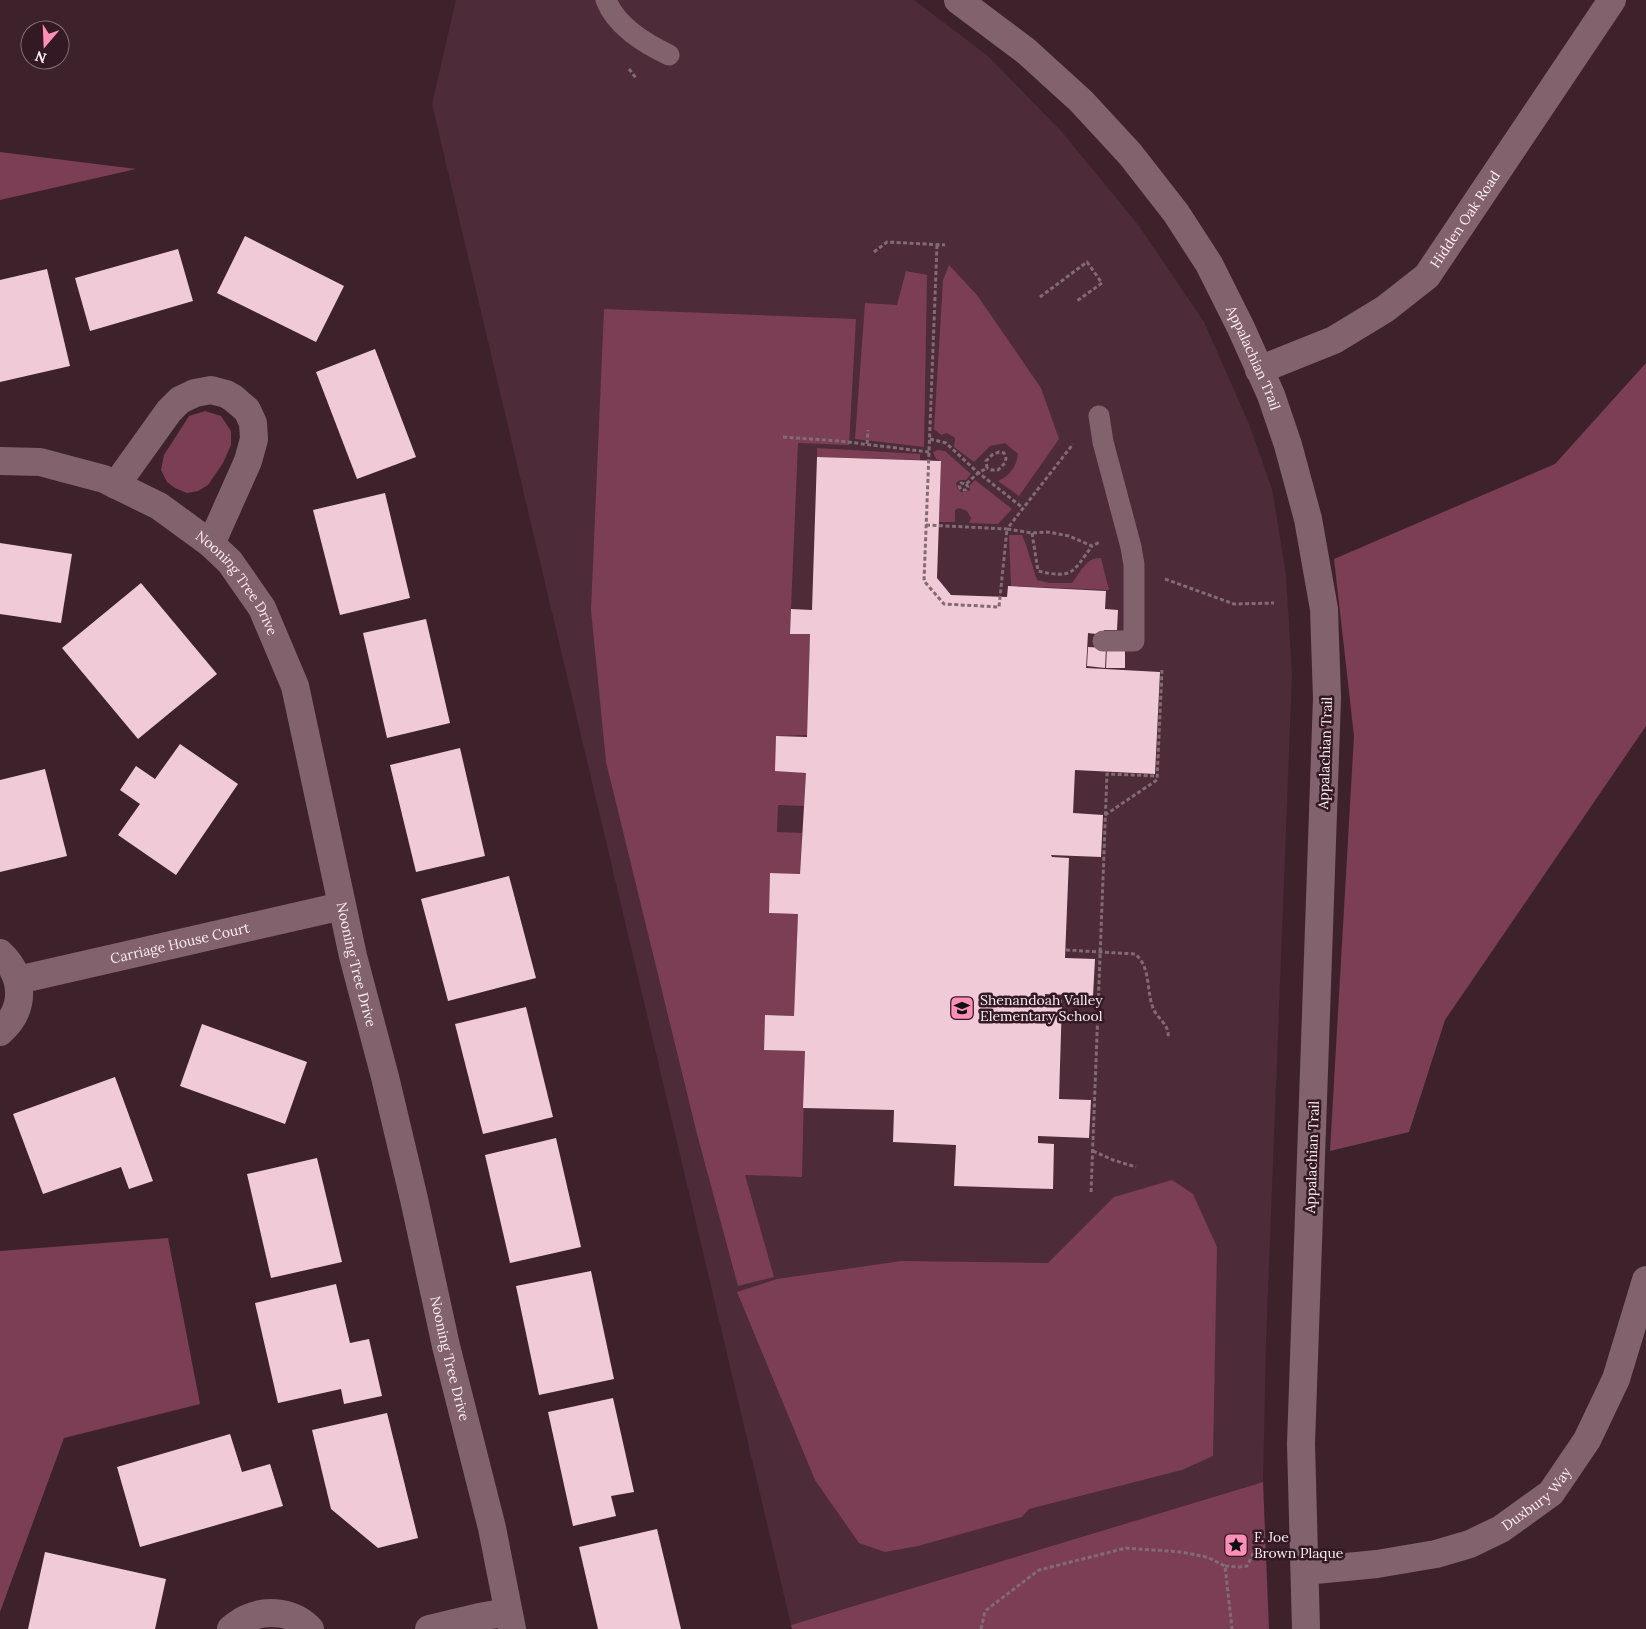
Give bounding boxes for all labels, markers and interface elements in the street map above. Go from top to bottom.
north arrow [20,20,70,70]
text: N [33,47,49,68]
street label: Hidden Oak Road [1426,167,1504,272]
street label: Appalachian Trail [1222,302,1285,413]
street label: Nooning Tree Drive [192,527,282,638]
street label: Appalachian Trail [1314,696,1336,811]
street label: Nooning Tree Drive [333,900,380,1029]
street label: Carriage House Court [109,918,252,968]
place label: Shenandoah Valley Elementary School [980,991,1103,1025]
school or university icon: Shenandoah Valley Elementary School [949,995,975,1021]
street label: Appalachian Trail [1301,1100,1323,1215]
street label: Nooning Tree Drive [426,1294,474,1423]
street label: Duxbury Way [1498,1463,1575,1535]
place label: F. Joe Brown Plaque [1254,1528,1344,1562]
place icon: F. Joe Brown Plaque [1223,1532,1249,1558]

